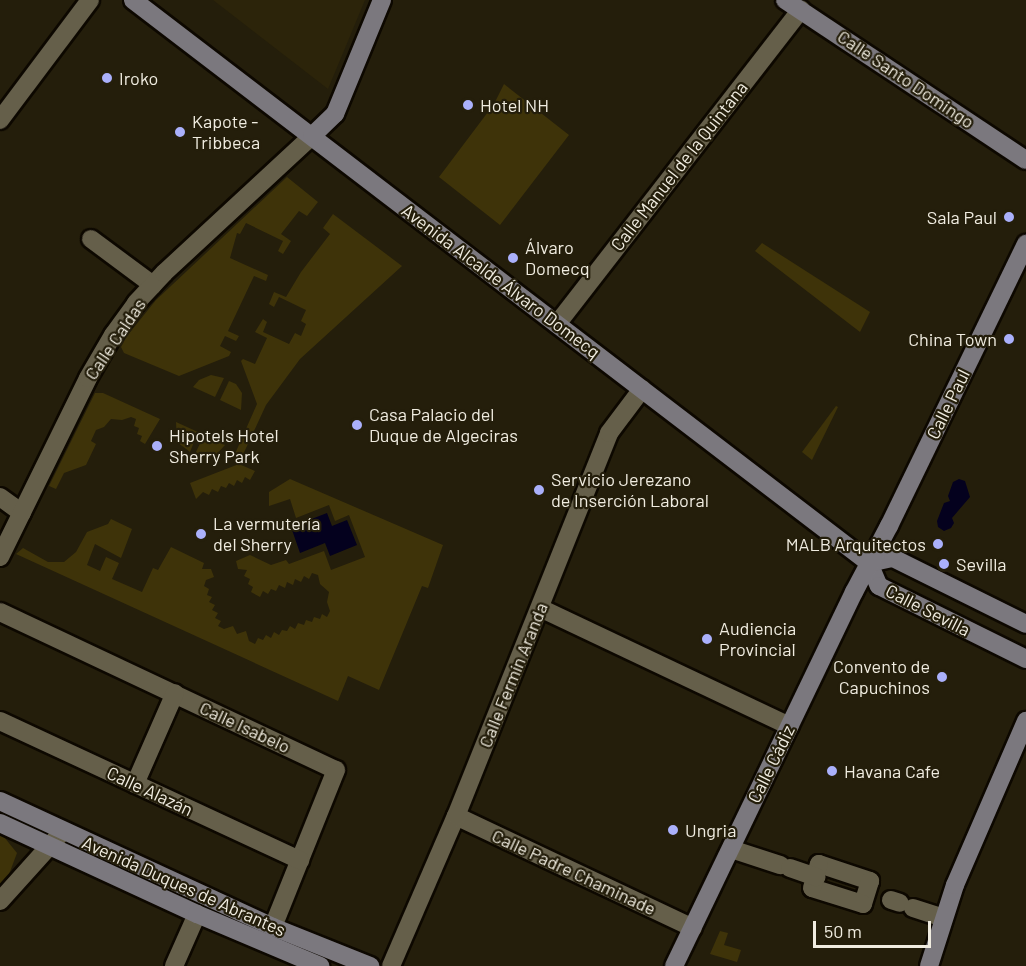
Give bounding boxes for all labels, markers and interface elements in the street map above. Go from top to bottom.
street label: Calle Santo Domingo [834,25,978,133]
place label: Iroko [119,67,158,89]
marker: Iroko [100,71,114,85]
street label: Calle Manuel de la Quintana [606,77,752,255]
place label: Hotel NH [480,94,549,116]
marker: Hotel NH [461,98,475,112]
place label: Kapote - Tribbeca [192,111,260,154]
marker: Kapote - Tribbeca [173,125,187,139]
street label: Avenida Alcalde Álvaro Domecq [397,199,605,363]
place label: Sala Paul [927,206,997,228]
marker: Sala Paul [1002,210,1016,224]
place label: Álvaro Domecq [525,237,590,280]
marker: Álvaro Domecq [506,251,520,265]
street label: Calle Caldas [80,294,150,384]
place label: China Town [908,328,997,350]
marker: China Town [1002,332,1016,346]
street label: Calle Paul [922,366,974,442]
place label: Casa Palacio del Duque de Algeciras [369,404,518,446]
marker: Casa Palacio del Duque de Algeciras [350,418,364,432]
place label: Hipotels Hotel Sherry Park [169,425,279,468]
marker: Hipotels Hotel Sherry Park [150,439,164,453]
place label: Servicio Jerezano de Inserción Laboral [551,469,709,512]
marker: Servicio Jerezano de Inserción Laboral [532,483,546,497]
place label: La vermutería del Sherry [213,513,320,556]
marker: La vermutería del Sherry [194,527,208,541]
place label: MALB Arquitectos [786,533,926,555]
marker: MALB Arquitectos [931,537,945,551]
place label: Sevilla [956,553,1006,575]
marker: Sevilla [937,557,951,571]
street label: Calle Sevilla [882,580,974,640]
street label: Calle Fermín Aranda [474,599,552,751]
place label: Audiencia Provincial [719,618,796,660]
marker: Audiencia Provincial [700,632,714,646]
place label: Convento de Capuchinos [833,656,930,698]
marker: Convento de Capuchinos [935,670,949,684]
street label: Calle Isabelo [196,697,294,757]
street label: Calle Cádiz [743,722,799,806]
place label: Havana Cafe [844,760,940,782]
street label: Calle Alazán [103,762,197,820]
marker: Havana Cafe [825,764,839,778]
place label: Ungria [685,819,736,841]
marker: Ungria [666,823,680,837]
street label: Calle Padre Chaminade [489,825,659,919]
street label: Avenida Duques de Abrantes [79,831,289,941]
scale bar [816,909,934,947]
text: 50 m [824,920,862,942]

